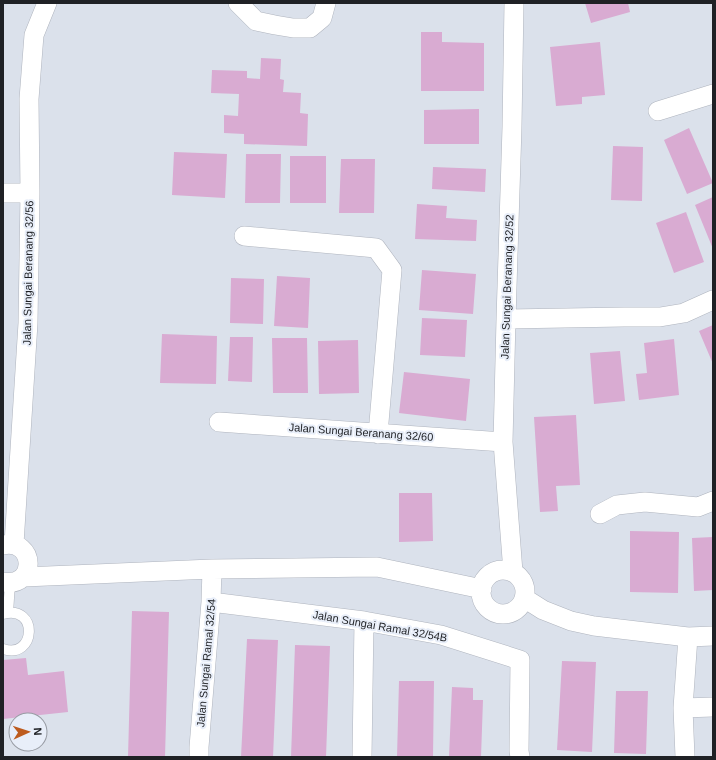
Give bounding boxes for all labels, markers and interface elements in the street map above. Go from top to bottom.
street label: Jalan Sungai Beranang 32/56 [21,200,35,346]
street label: Jalan Sungai Beranang 32/52 [498,214,516,360]
street label: Jalan Sungai Beranang 32/60 [288,421,434,443]
street label: Jalan Sungai Ramal 32/54 [194,598,218,728]
street label: Jalan Sungai Ramal 32/54B [312,608,448,644]
north arrow [8,712,48,752]
text: N [32,727,44,736]

